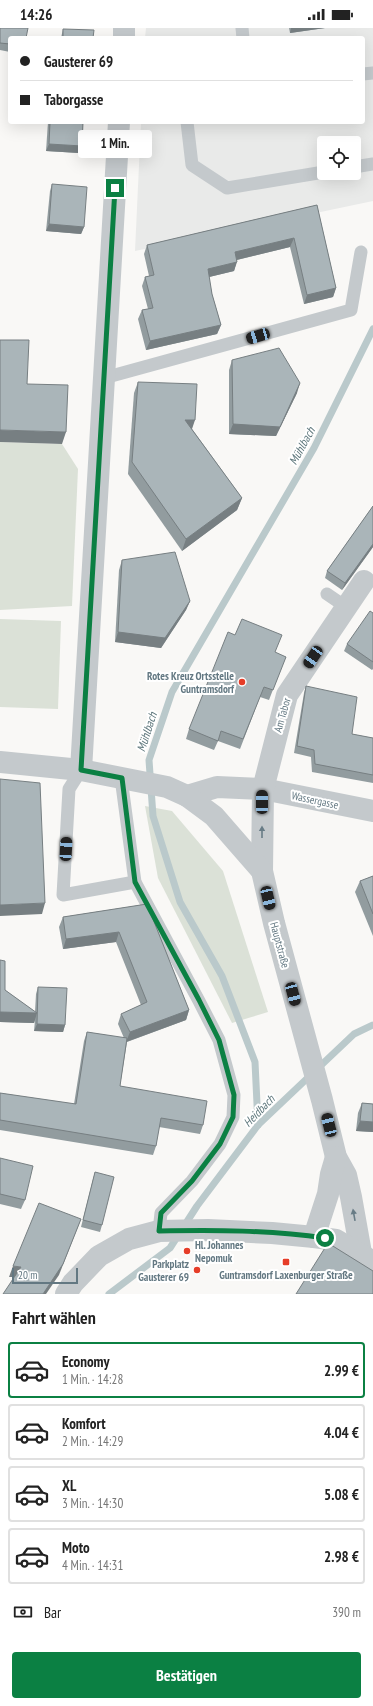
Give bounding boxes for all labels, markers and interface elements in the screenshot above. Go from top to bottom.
text: 14:26 [20,5,52,24]
text: Gausterer 69 [44,52,113,71]
text: Taborgasse [44,90,104,109]
callout: 1 Min. [78,130,152,158]
text: 1 Min. [100,135,130,152]
map controls [317,136,361,180]
button: locate [317,136,361,180]
route end [106,179,124,197]
car [245,327,271,345]
water label: Mühlbach [285,424,318,467]
car [301,644,325,670]
place label: Rotes Kreuz Ortsstelle Guntramsdorf [147,669,235,696]
marker: Rotes Kreuz Ortsstelle Guntramsdorf [237,677,247,687]
street label: Am Tabor [270,696,294,734]
water label: Mühlbach [133,710,160,753]
street label: Wassergasse [290,788,340,812]
car [256,790,268,814]
one-way arrow [259,825,265,838]
car [59,837,73,861]
car [259,885,277,911]
street label: Hauptstraße [267,921,293,970]
car [284,981,302,1007]
water label: Heidbach [240,1091,278,1130]
car [320,1112,338,1138]
one-way arrow [351,1209,357,1221]
route start [316,1229,334,1247]
place label: Hl. Johannes Nepomuk [195,1238,244,1265]
marker: Hl. Johannes Nepomuk [182,1246,192,1256]
place label: Parkplatz Gausterer 69 [138,1257,189,1284]
marker: Guntramsdorf Laxenburger Straße [281,1257,291,1267]
marker: Parkplatz Gausterer 69 [192,1265,202,1275]
scale bar [12,1266,78,1285]
text: 20 m [18,1268,37,1282]
place label: Guntramsdorf Laxenburger Straße [219,1268,353,1282]
text: Fahrt wählen [12,1306,96,1329]
icon: car [14,1352,50,1388]
text: Economy [62,1352,110,1371]
text: 2.99 € [324,1361,359,1380]
text: 1 Min. · 14:28 [62,1371,123,1388]
icon: car [14,1414,50,1450]
text: Komfort [62,1414,106,1433]
text: 4.04 € [324,1423,359,1442]
text: 2 Min. · 14:29 [62,1433,123,1450]
icon: car [14,1476,50,1512]
text: XL [62,1476,76,1495]
text: 5.08 € [324,1485,359,1504]
text: 3 Min. · 14:30 [62,1495,123,1512]
icon: car [14,1538,50,1574]
text: Moto [62,1538,90,1557]
text: 2.98 € [324,1547,359,1566]
text: 4 Min. · 14:31 [62,1557,123,1574]
icon: cash [12,1601,34,1623]
text: Bar [44,1603,61,1622]
text: 390 m [332,1604,361,1621]
button: Bestätigen [12,1652,361,1698]

